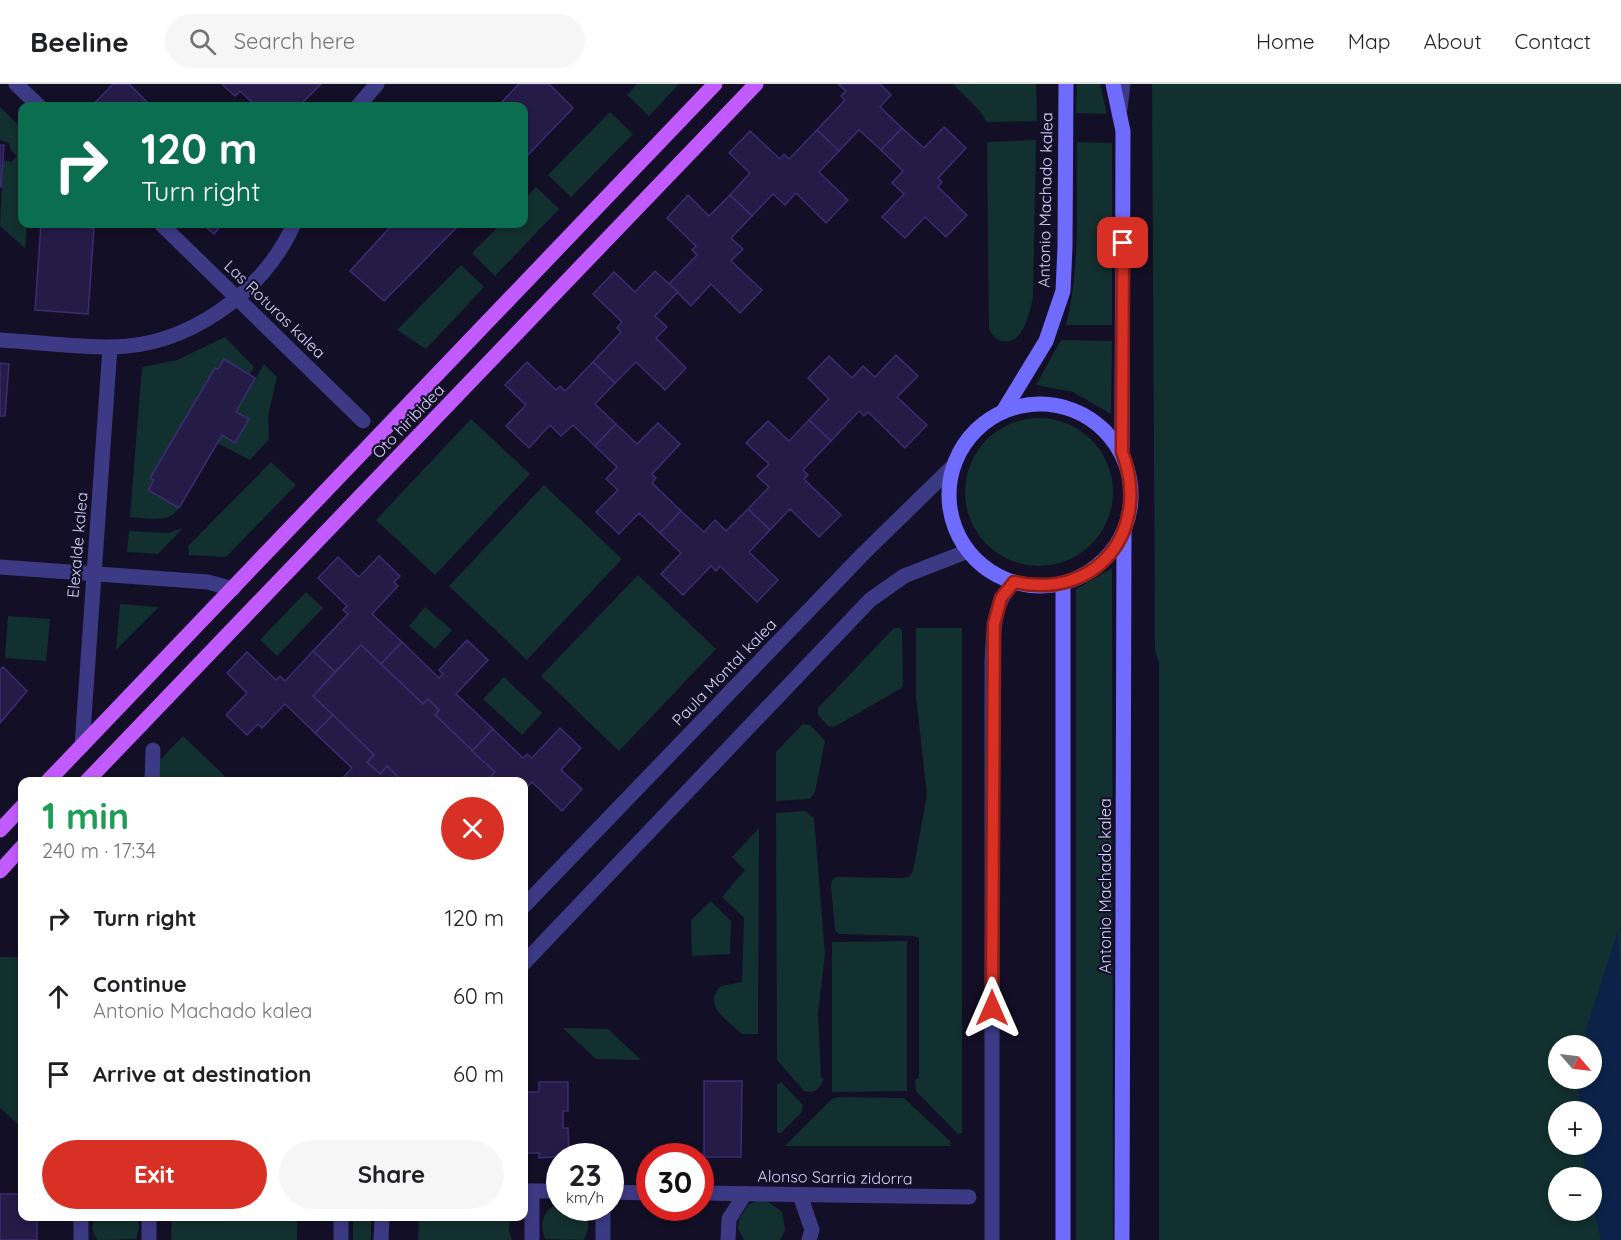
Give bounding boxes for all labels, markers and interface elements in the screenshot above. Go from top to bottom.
search box [165,14,585,68]
text: Beeline [30,24,129,59]
icon: search [186,25,219,58]
text: Search here [234,27,355,55]
text: Home [1256,28,1315,54]
text: Map [1348,28,1391,54]
text: About [1424,28,1482,54]
text: Contact [1515,28,1591,54]
street label: Antonio Machado kalea [1033,112,1057,288]
text: 120 m [141,122,258,175]
icon: right [42,126,120,204]
text: Turn right [141,174,260,208]
pin [1097,217,1148,268]
icon: arrive [1106,226,1139,259]
street label: Las Roturas kalea [220,256,330,362]
street label: Oto hiribidea [368,380,448,462]
street label: Elexalde kalea [62,491,92,599]
street label: Paula Montal kalea [668,614,780,730]
text: 1 min [42,793,129,838]
button: close [441,797,504,860]
street label: Antonio Machado kalea [1095,798,1115,974]
text: 240 m · 17:34 [42,838,156,863]
icon: right [42,902,75,935]
text: Turn right [93,904,197,932]
text: 120 m [445,904,504,932]
text: Continue [93,970,187,998]
position arrow [960,976,1024,1040]
icon: ahead [42,980,75,1013]
text: 60 m [453,982,504,1010]
text: Antonio Machado kalea [93,998,312,1023]
north arrow [1548,1035,1602,1089]
map controls [1548,1035,1602,1221]
icon: arrive [42,1058,75,1091]
text: Arrive at destination [93,1060,311,1088]
text: 60 m [453,1060,504,1088]
button: + [1548,1101,1602,1155]
button: Exit [42,1140,267,1209]
button: Share [279,1140,504,1209]
speed limit sign: 30 [636,1143,714,1221]
text: 23 [568,1156,602,1194]
street label: Alonso Sarria zidorra [757,1166,913,1188]
button: − [1548,1167,1602,1221]
text: km/h [566,1188,604,1207]

